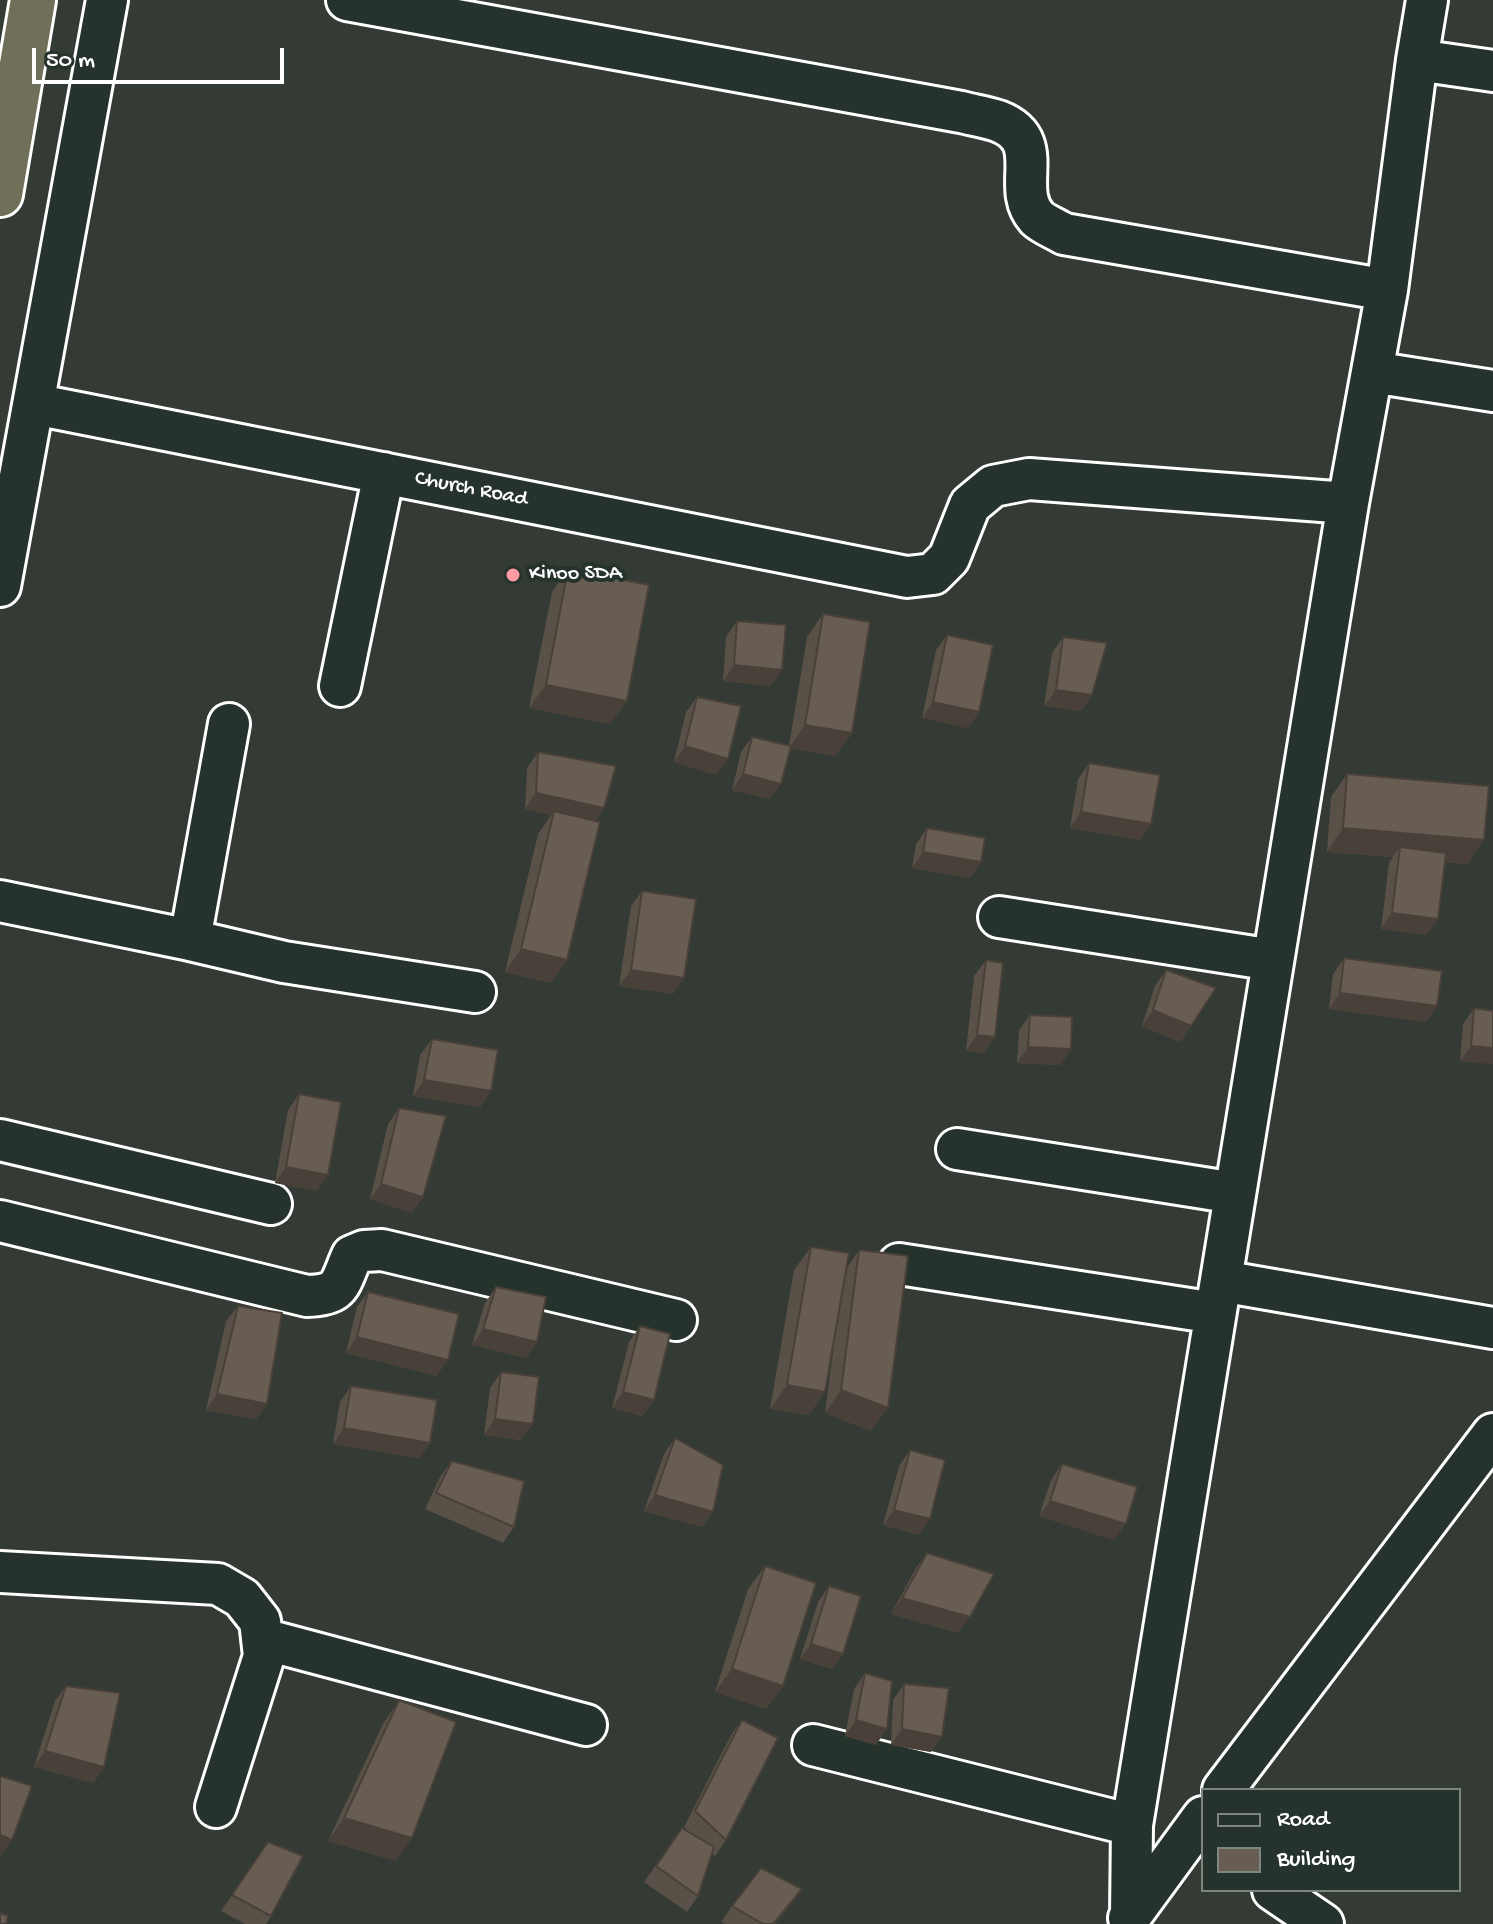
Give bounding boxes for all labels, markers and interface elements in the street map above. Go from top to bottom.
scale bar [36,32,288,82]
text: 50 m [46,47,95,76]
street label: Church Road [412,466,530,514]
place label: Kinoo SDA [529,562,622,588]
marker: Kinoo SDA [504,566,522,584]
legend [1201,1788,1461,1892]
text: Road [1277,1806,1329,1835]
text: Building [1277,1846,1355,1875]

